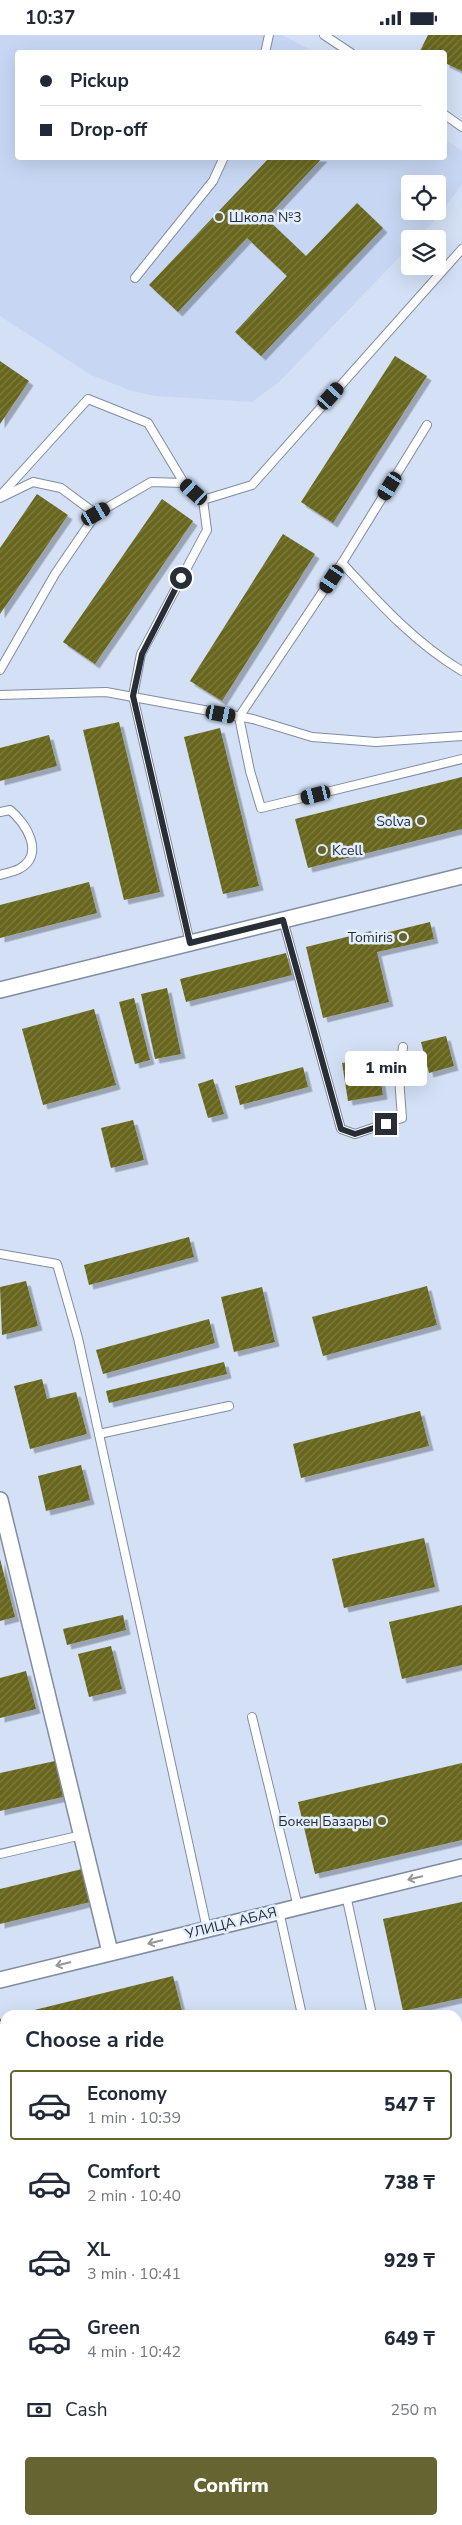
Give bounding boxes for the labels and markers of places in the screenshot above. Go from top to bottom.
place label: Школа №3 [229,208,302,227]
marker: Школа №3 [213,211,225,223]
place label: Solva [376,812,411,831]
marker: Solva [415,815,427,827]
place label: Kcell [332,841,364,860]
marker: Kcell [316,844,328,856]
place label: Tomiris [348,928,393,947]
marker: Tomiris [397,931,409,943]
place label: Бокен Базары [278,1812,372,1831]
marker: Бокен Базары [376,1815,388,1827]

